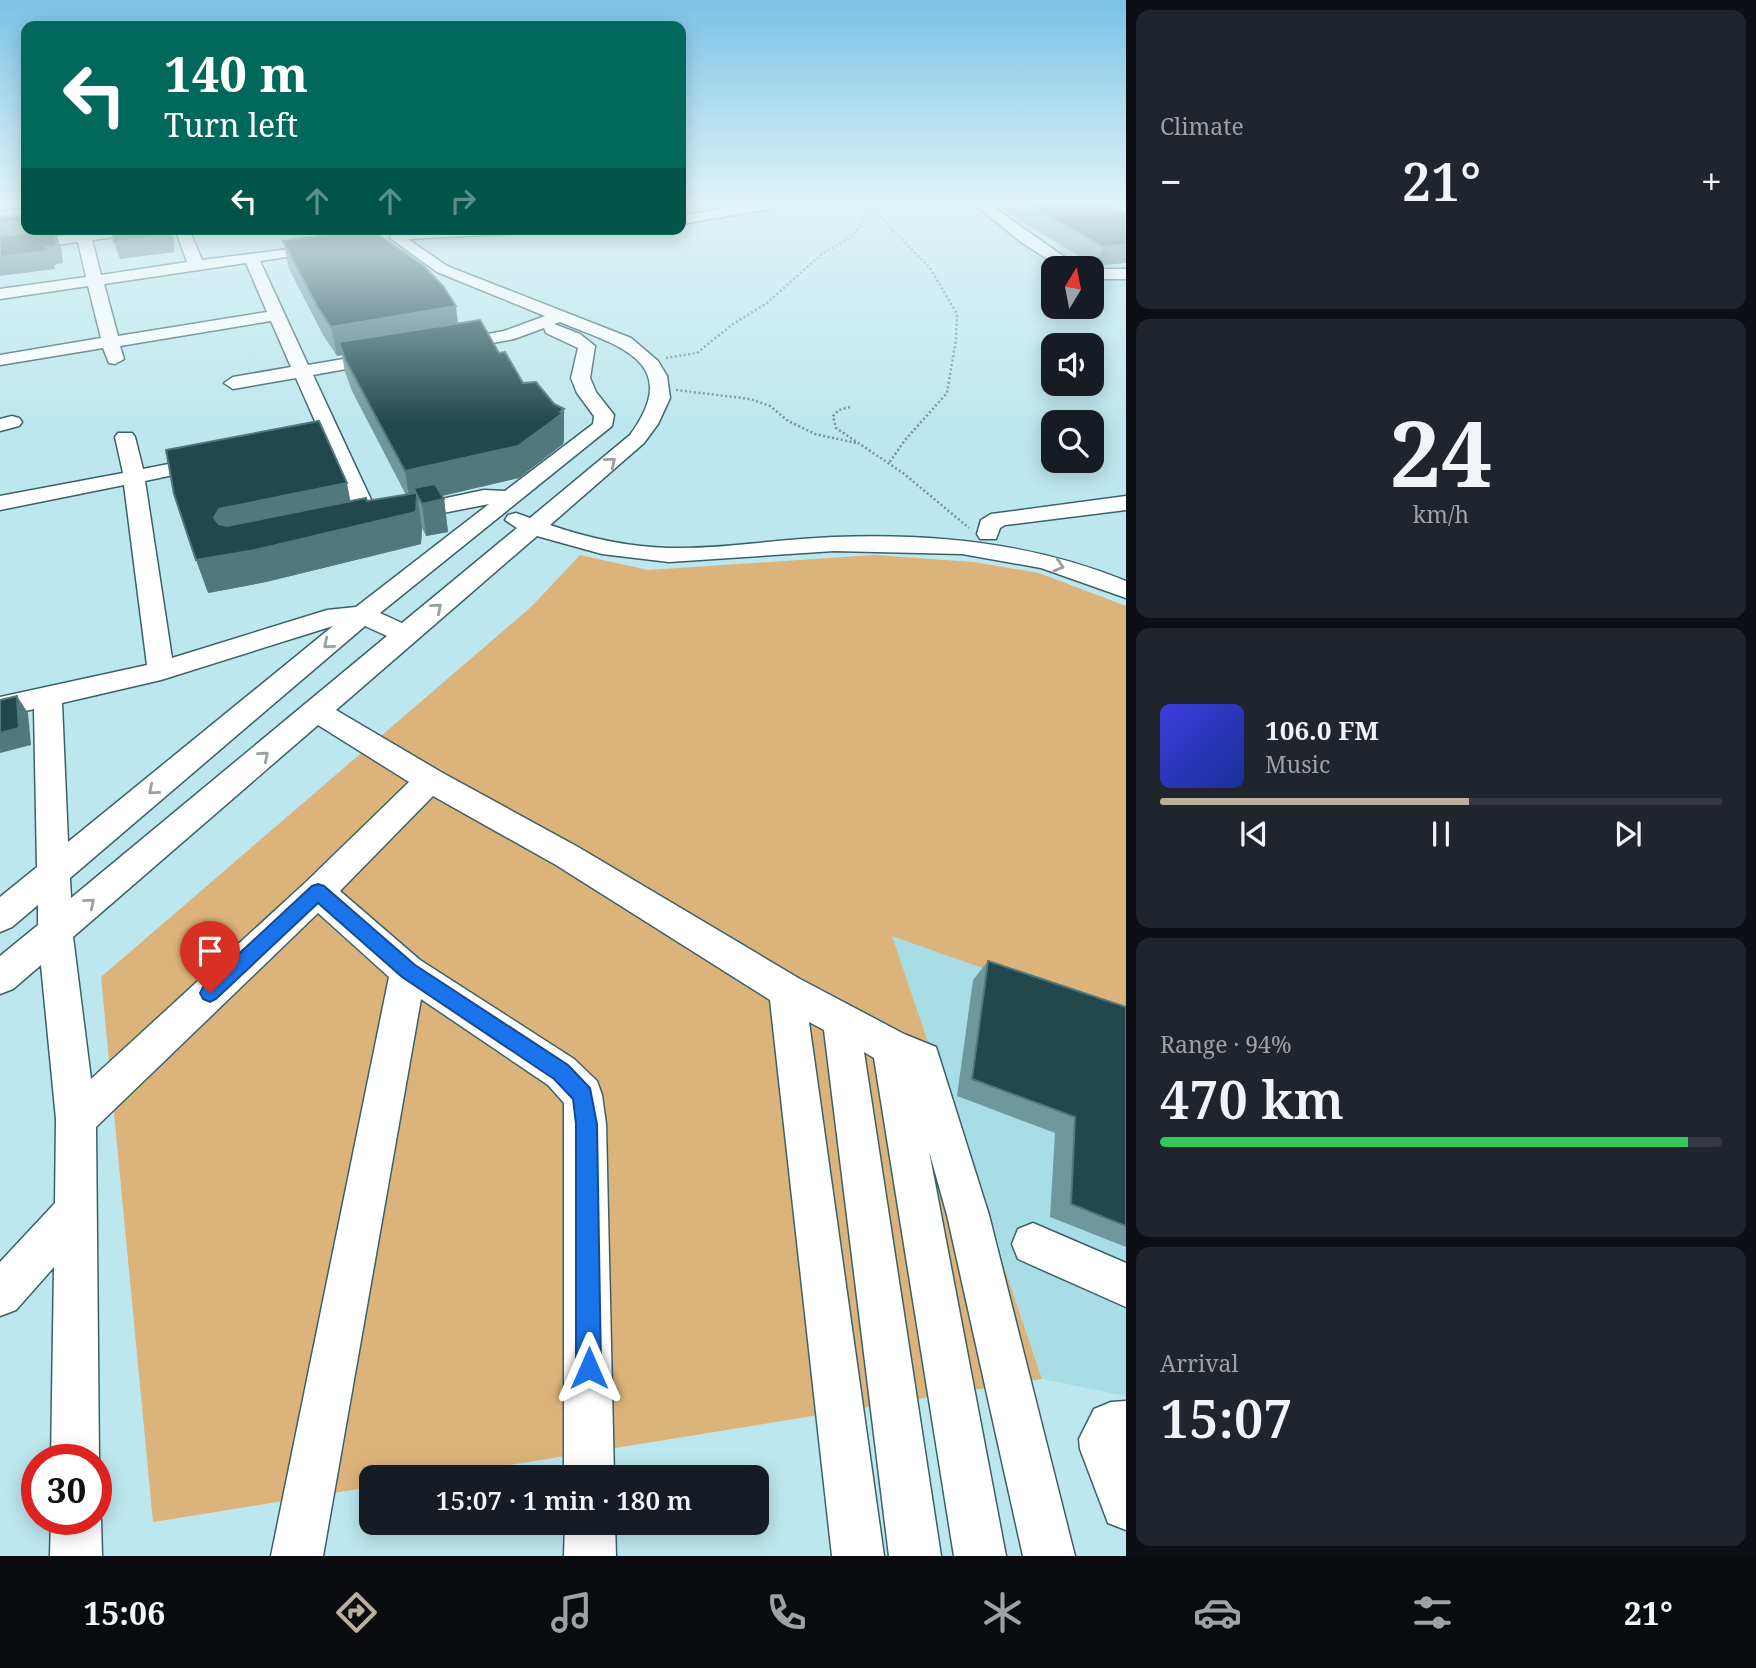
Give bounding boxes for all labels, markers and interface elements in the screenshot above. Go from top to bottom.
text: 140 m [164,40,308,106]
icon: left [49,49,140,140]
text: Turn left [164,103,298,146]
text: Climate [1160,110,1244,142]
text: 21° [1402,145,1481,216]
text: − [1160,155,1182,207]
text: + [1701,155,1722,207]
icon: left [225,182,263,220]
icon: ahead [298,182,336,220]
icon: ahead [371,182,409,220]
icon: right [444,182,482,220]
north arrow [1041,256,1104,318]
map controls [1041,256,1104,473]
button: sound [1041,333,1104,396]
text: 24 [1390,390,1492,514]
button: search [1041,410,1104,473]
one-way arrow [603,457,615,470]
text: km/h [1413,498,1469,530]
one-way arrow [1052,557,1064,572]
one-way arrow [429,604,442,616]
one-way arrow [323,636,336,648]
text: 106.0 FM [1265,712,1379,748]
text: Music [1265,748,1330,780]
one-way arrow [255,752,268,764]
one-way arrow [149,782,162,794]
icon: previous [1235,815,1273,853]
icon: pause [1422,815,1460,853]
icon: next [1609,815,1647,853]
one-way arrow [82,899,95,911]
pin [180,921,240,993]
icon: arrive [191,932,229,970]
text: Range · 94% [1160,1028,1292,1060]
text: 470 km [1160,1063,1344,1134]
position arrow [552,1331,626,1405]
text: Arrival [1160,1347,1239,1379]
text: 15:07 [1160,1382,1293,1453]
speed limit sign: 30 [21,1444,112,1535]
text: 15:07 · 1 min · 180 m [436,1482,692,1518]
icon: directions [332,1588,381,1637]
icon: music [547,1588,596,1637]
icon: phone [762,1588,811,1637]
icon: climate [978,1588,1027,1637]
icon: car [1193,1588,1242,1637]
icon: filters [1408,1588,1457,1637]
text: 15:06 [83,1591,165,1634]
text: 21° [1624,1591,1673,1634]

